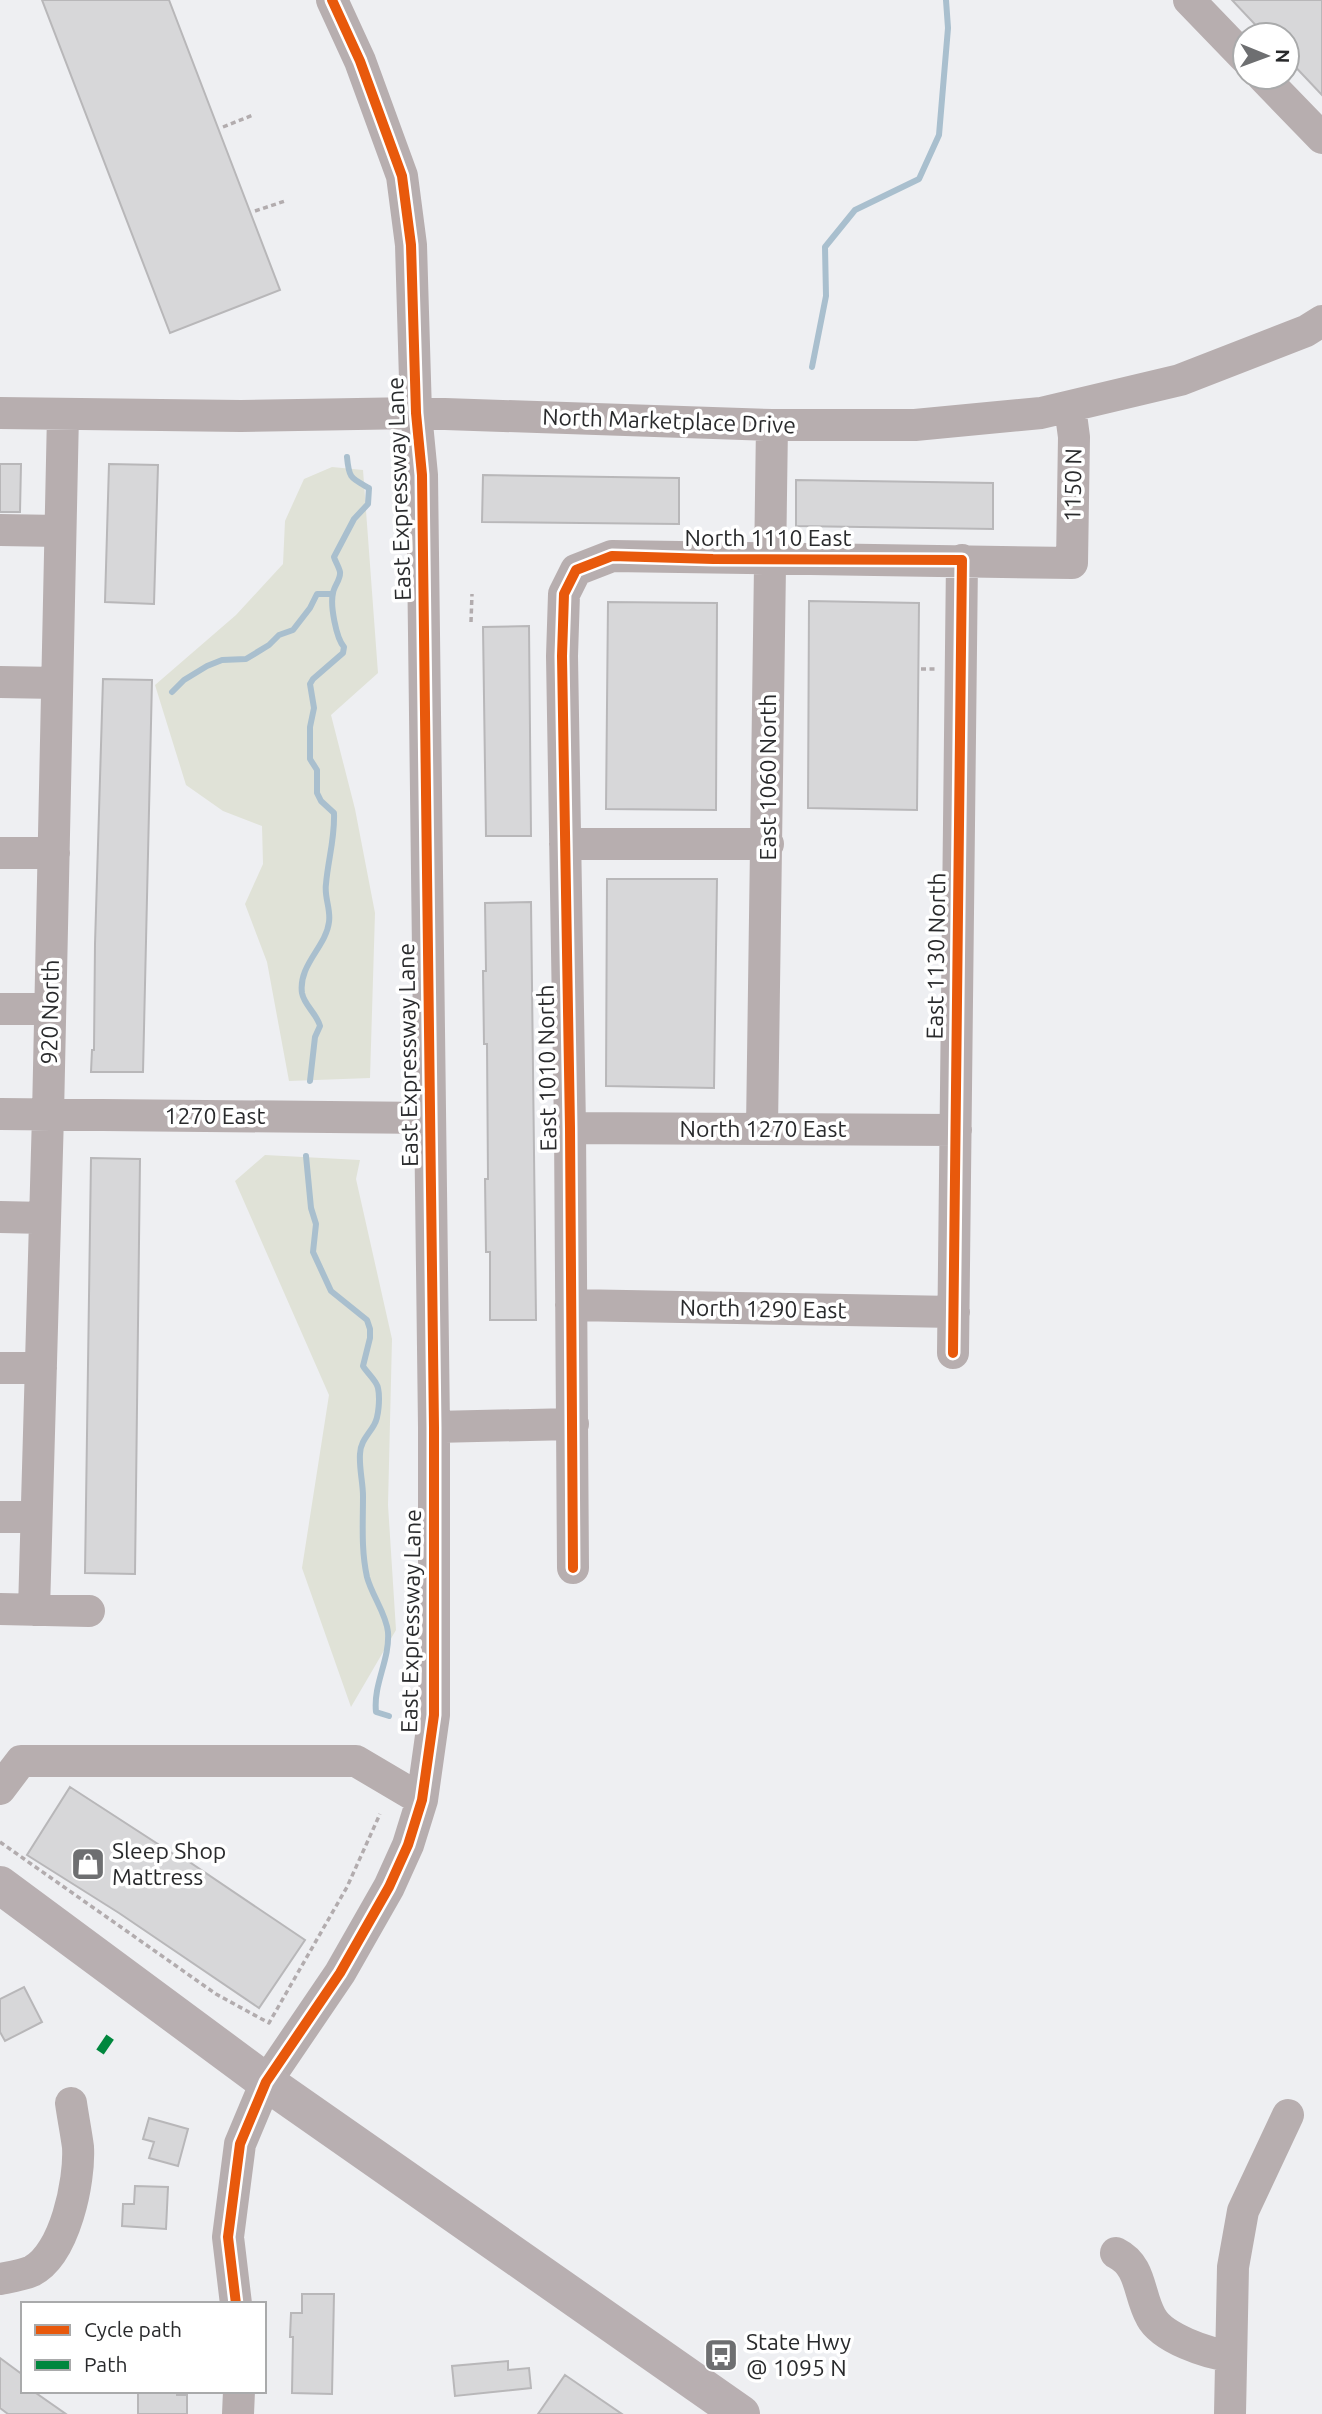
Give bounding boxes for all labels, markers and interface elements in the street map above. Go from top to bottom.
north arrow [1231,21,1301,91]
text: N [1272,49,1294,64]
street label: East Expressway Lane [382,377,415,601]
street label: North Marketplace Drive [542,404,796,437]
street label: 1150 N [1059,448,1086,522]
street label: North 1110 East [685,525,851,550]
street label: East 1060 North [755,694,780,860]
street label: East 1130 North [922,872,949,1040]
street label: East Expressway Lane [393,943,422,1167]
street label: 920 North [36,959,63,1065]
street label: East 1010 North [533,984,560,1152]
street label: 1270 East [165,1103,265,1128]
street label: North 1270 East [680,1116,846,1141]
street label: North 1290 East [679,1295,847,1322]
street label: East Expressway Lane [396,1509,425,1733]
place label: Sleep Shop Mattress [112,1838,226,1889]
shop icon: Sleep Shop Mattress [69,1845,107,1883]
legend [21,2302,266,2393]
text: Cycle path [84,2317,182,2341]
place label: State Hwy @ 1095 N [746,2329,851,2380]
bus stop icon: State Hwy @ 1095 N [702,2336,740,2374]
text: Path [84,2352,127,2376]

